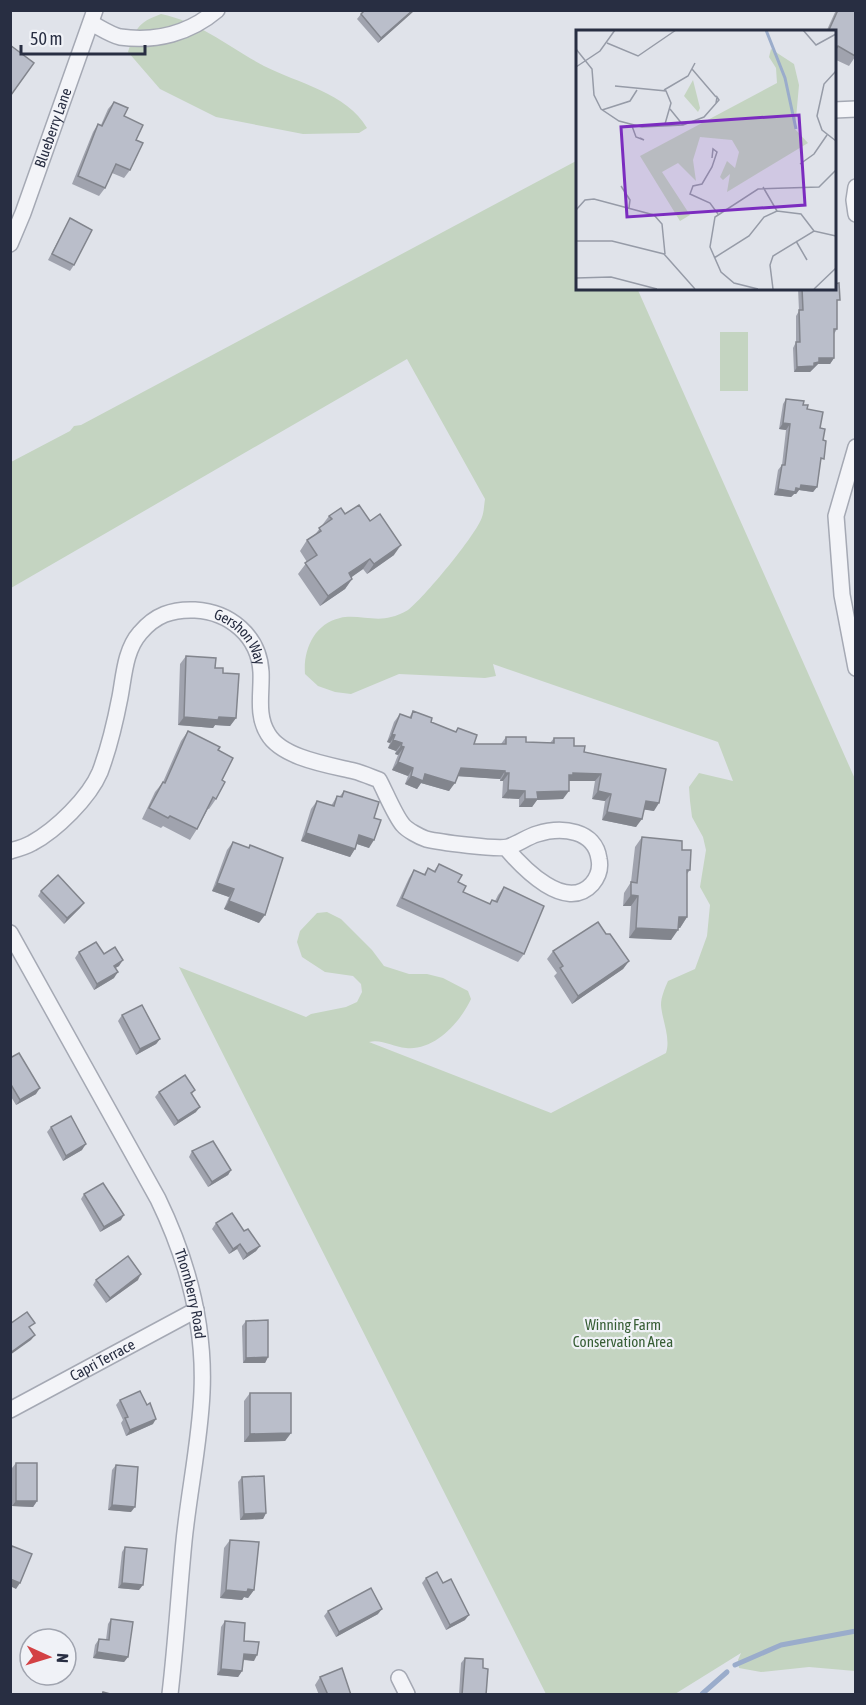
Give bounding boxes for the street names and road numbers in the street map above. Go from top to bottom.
street label: Blueberry Lane [31,85,75,170]
street label: Gershon Way [212,605,269,666]
street label: Thornberry Road [172,1246,209,1340]
street label: Capri Terrace [67,1335,138,1384]

